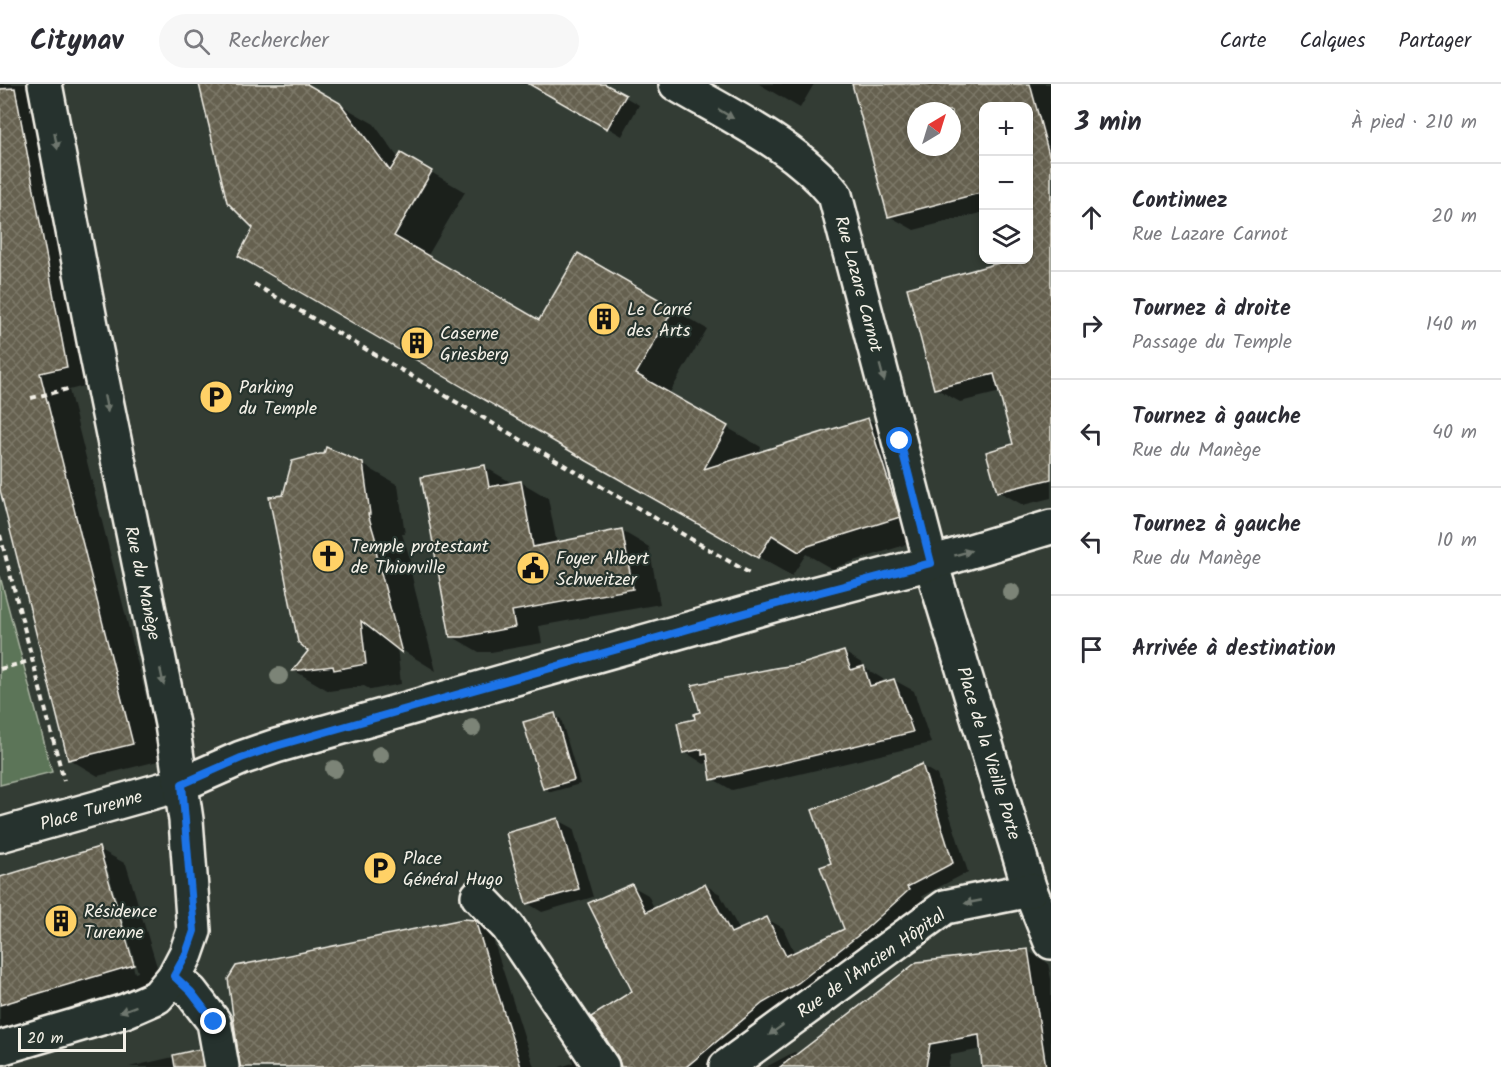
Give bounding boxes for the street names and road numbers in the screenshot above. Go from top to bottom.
street label: Rue Lazare Carnot [825,213,890,357]
street label: Rue du Manège [115,524,168,643]
street label: Place de la Vieille Porte [947,663,1028,844]
street label: Place Turenne [37,783,146,840]
street label: Rue de l'Ancien Hôpital [791,901,953,1027]

